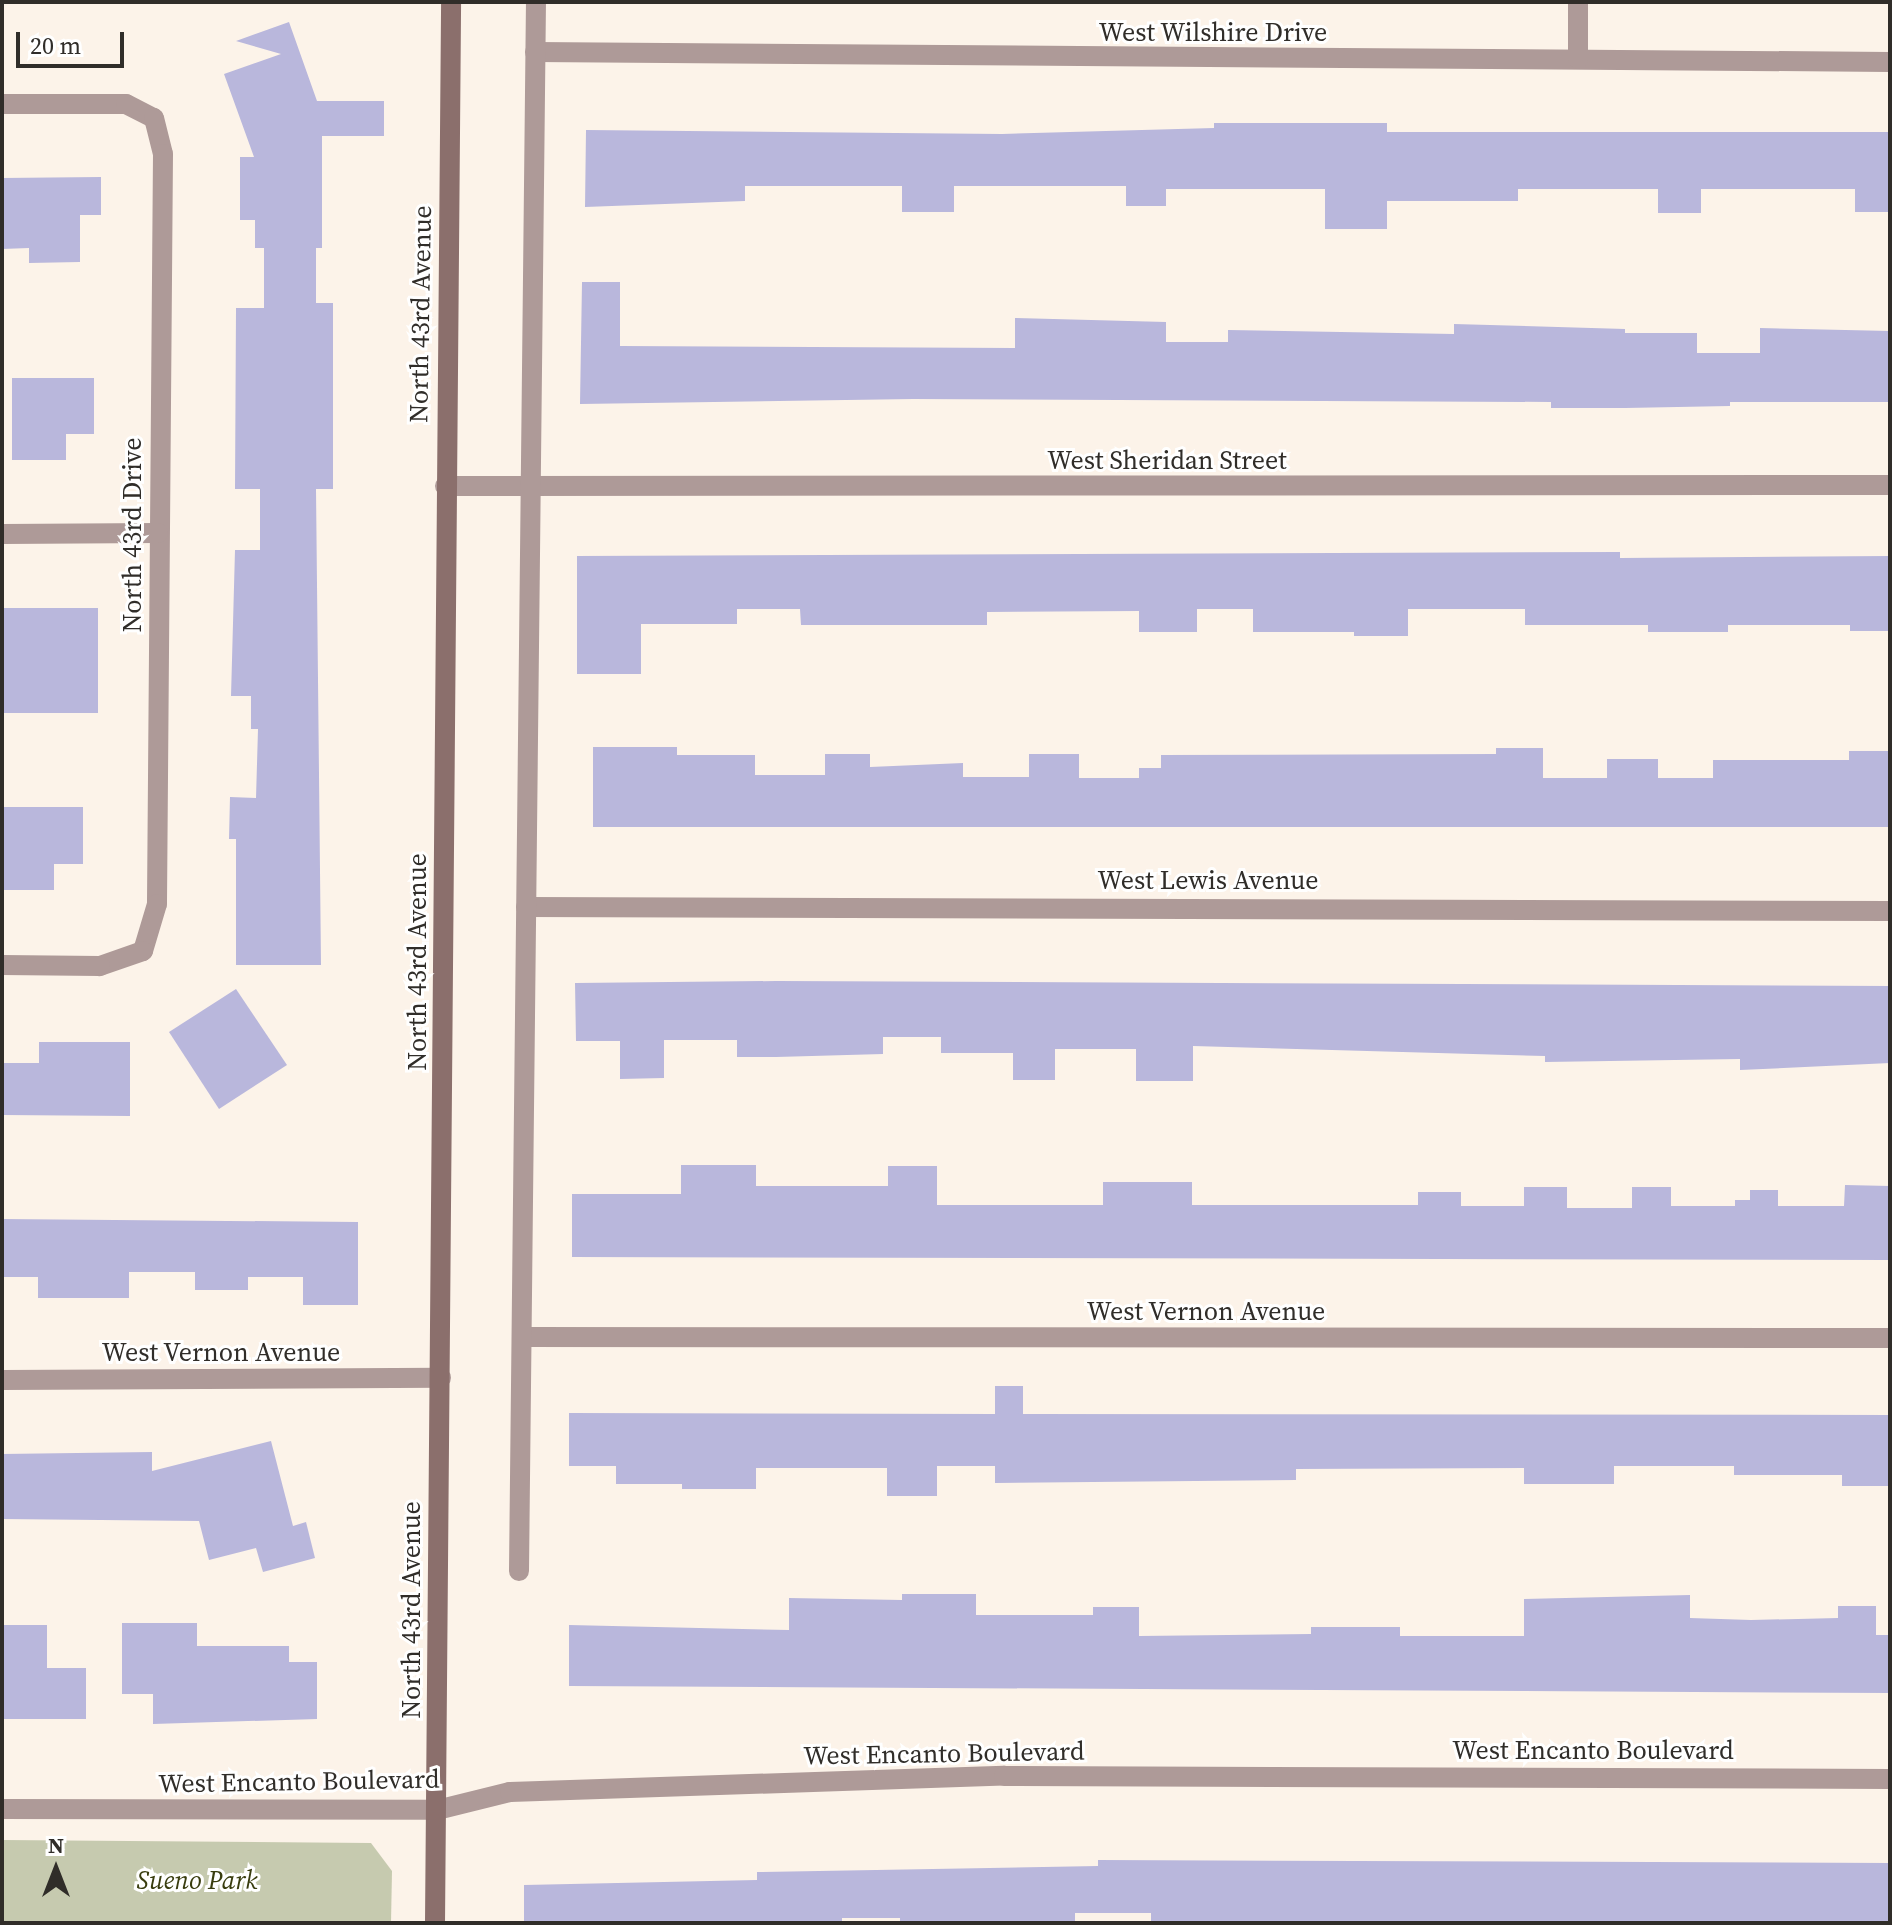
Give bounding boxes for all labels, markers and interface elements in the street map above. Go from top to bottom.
scale bar [20,16,128,66]
street label: West Wilshire Drive [1098,17,1328,49]
text: 20 m [30,29,81,62]
street label: North 43rd Avenue [404,205,438,423]
street label: North 43rd Drive [117,438,149,632]
street label: West Sheridan Street [1047,445,1287,477]
street label: North 43rd Avenue [402,853,434,1071]
street label: West Lewis Avenue [1097,865,1319,897]
street label: West Vernon Avenue [1086,1296,1326,1328]
street label: West Vernon Avenue [101,1337,341,1369]
street label: North 43rd Avenue [396,1501,428,1719]
street label: West Encanto Boulevard [1452,1735,1734,1767]
street label: West Encanto Boulevard [803,1736,1085,1772]
street label: West Encanto Boulevard [158,1764,440,1800]
north arrow [16,1829,96,1909]
text: N [48,1830,64,1860]
park label: Sueno Park [136,1865,258,1897]

